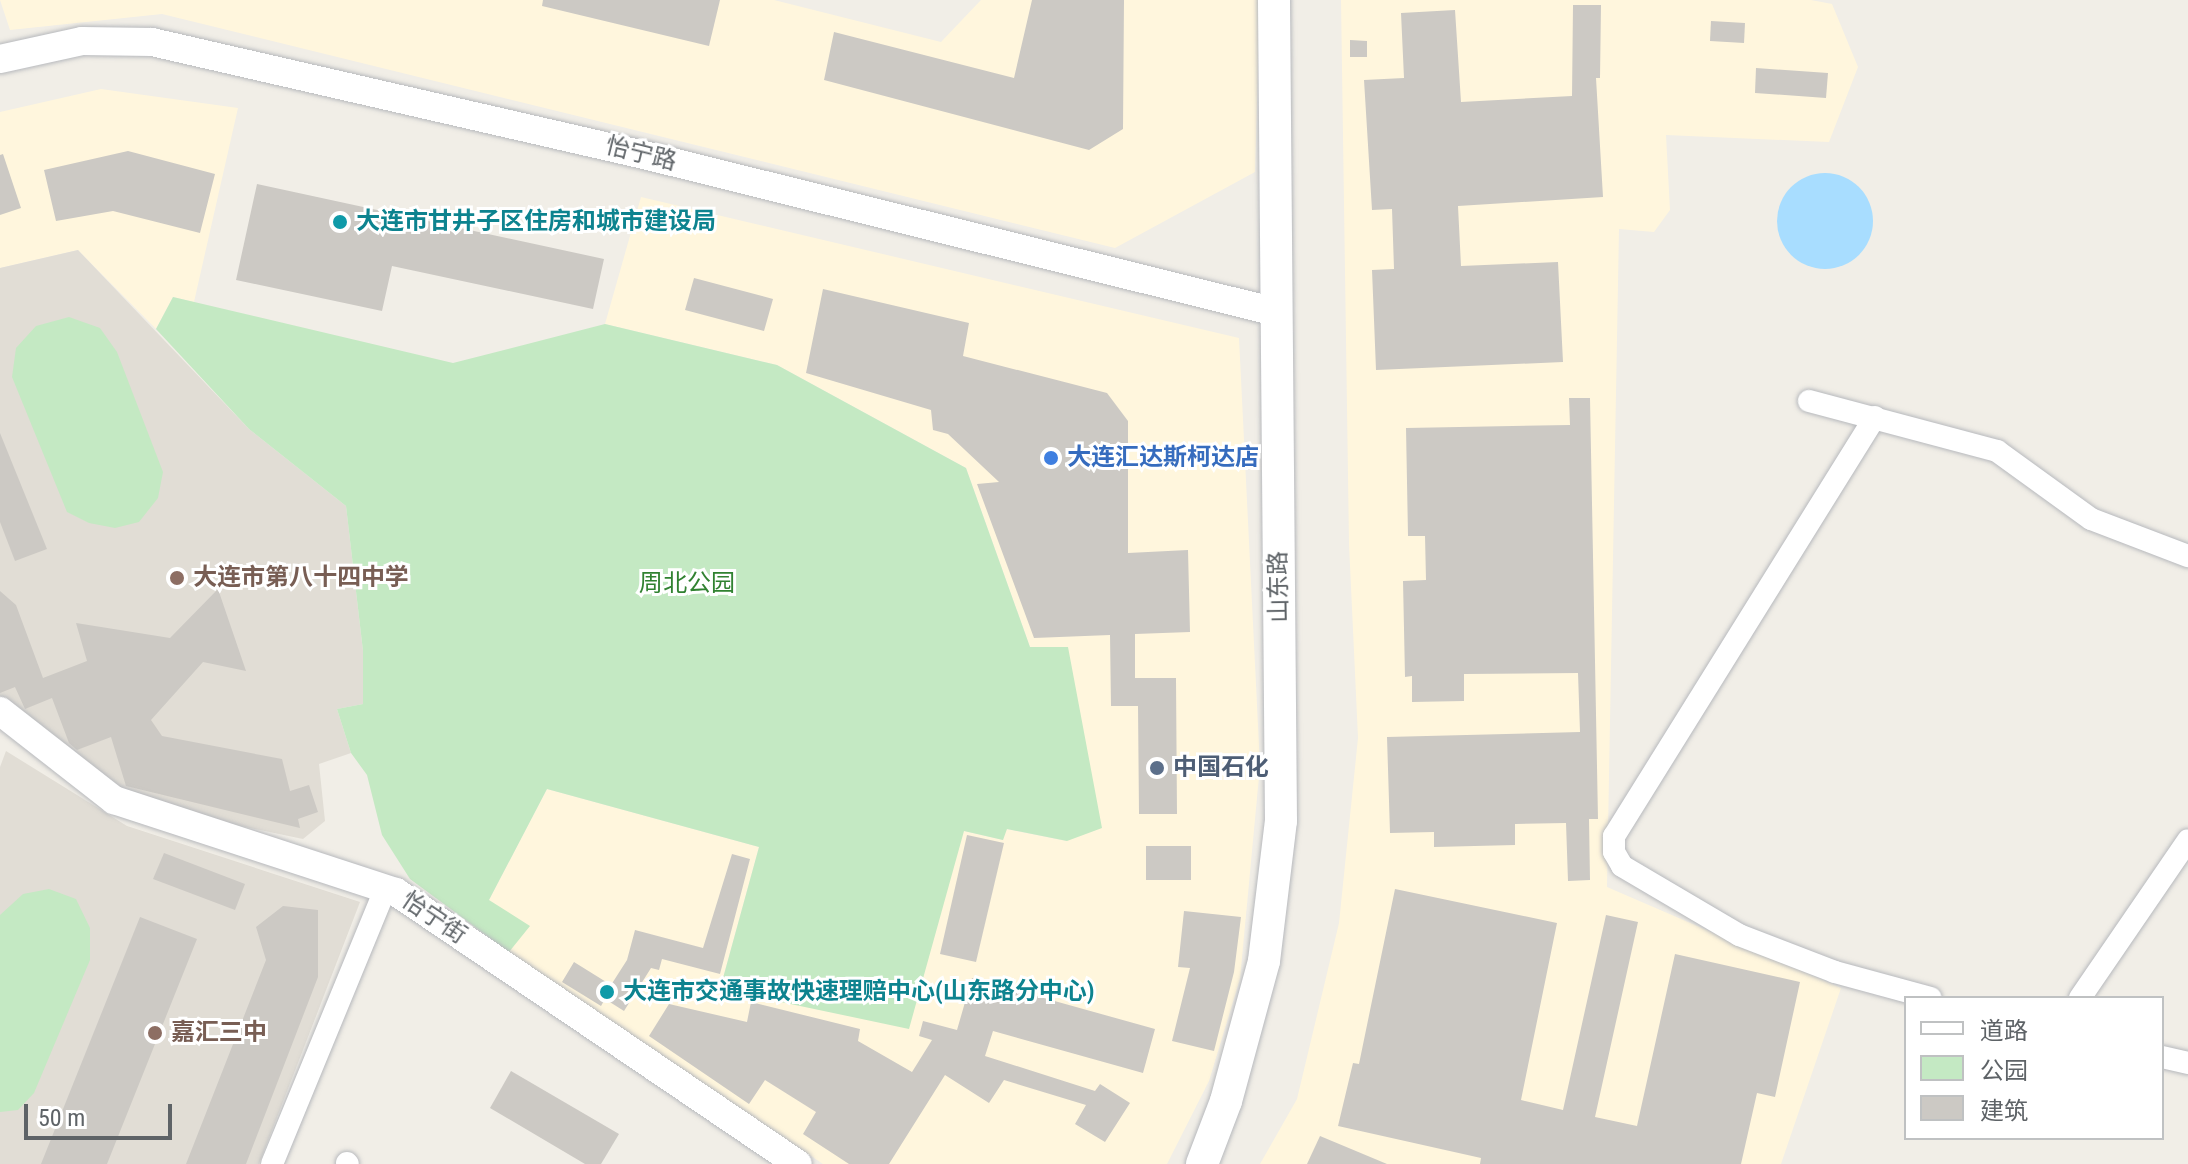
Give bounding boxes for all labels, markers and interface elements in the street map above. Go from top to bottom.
street label: 怡宁路 [603,131,679,177]
place label: 大连市甘井子区住房和城市建设局 [356,208,716,236]
marker: 大连市甘井子区住房和城市建设局 [331,213,349,231]
place label: 大连汇达斯柯达店 [1067,444,1259,472]
marker: 大连汇达斯柯达店 [1042,449,1060,467]
street label: 山东路 [1264,551,1294,623]
place label: 大连市第八十四中学 [193,564,409,592]
marker: 大连市第八十四中学 [168,569,186,587]
park label: 周北公园 [639,570,735,598]
place label: 中国石化 [1173,754,1269,782]
marker: 中国石化 [1148,759,1166,777]
street label: 怡宁街 [396,886,472,950]
place label: 大连市交通事故快速理赔中心(山东路分中心) [623,978,1095,1006]
marker: 大连市交通事故快速理赔中心(山东路分中心) [598,983,616,1001]
legend [1904,996,2164,1140]
text: 道路 [1980,1017,2028,1045]
place label: 嘉汇三中 [171,1019,267,1047]
marker: 嘉汇三中 [146,1024,164,1042]
text: 公园 [1980,1057,2028,1085]
scale bar [28,1088,176,1138]
text: 建筑 [1980,1097,2028,1125]
text: 50 m [38,1104,85,1132]

